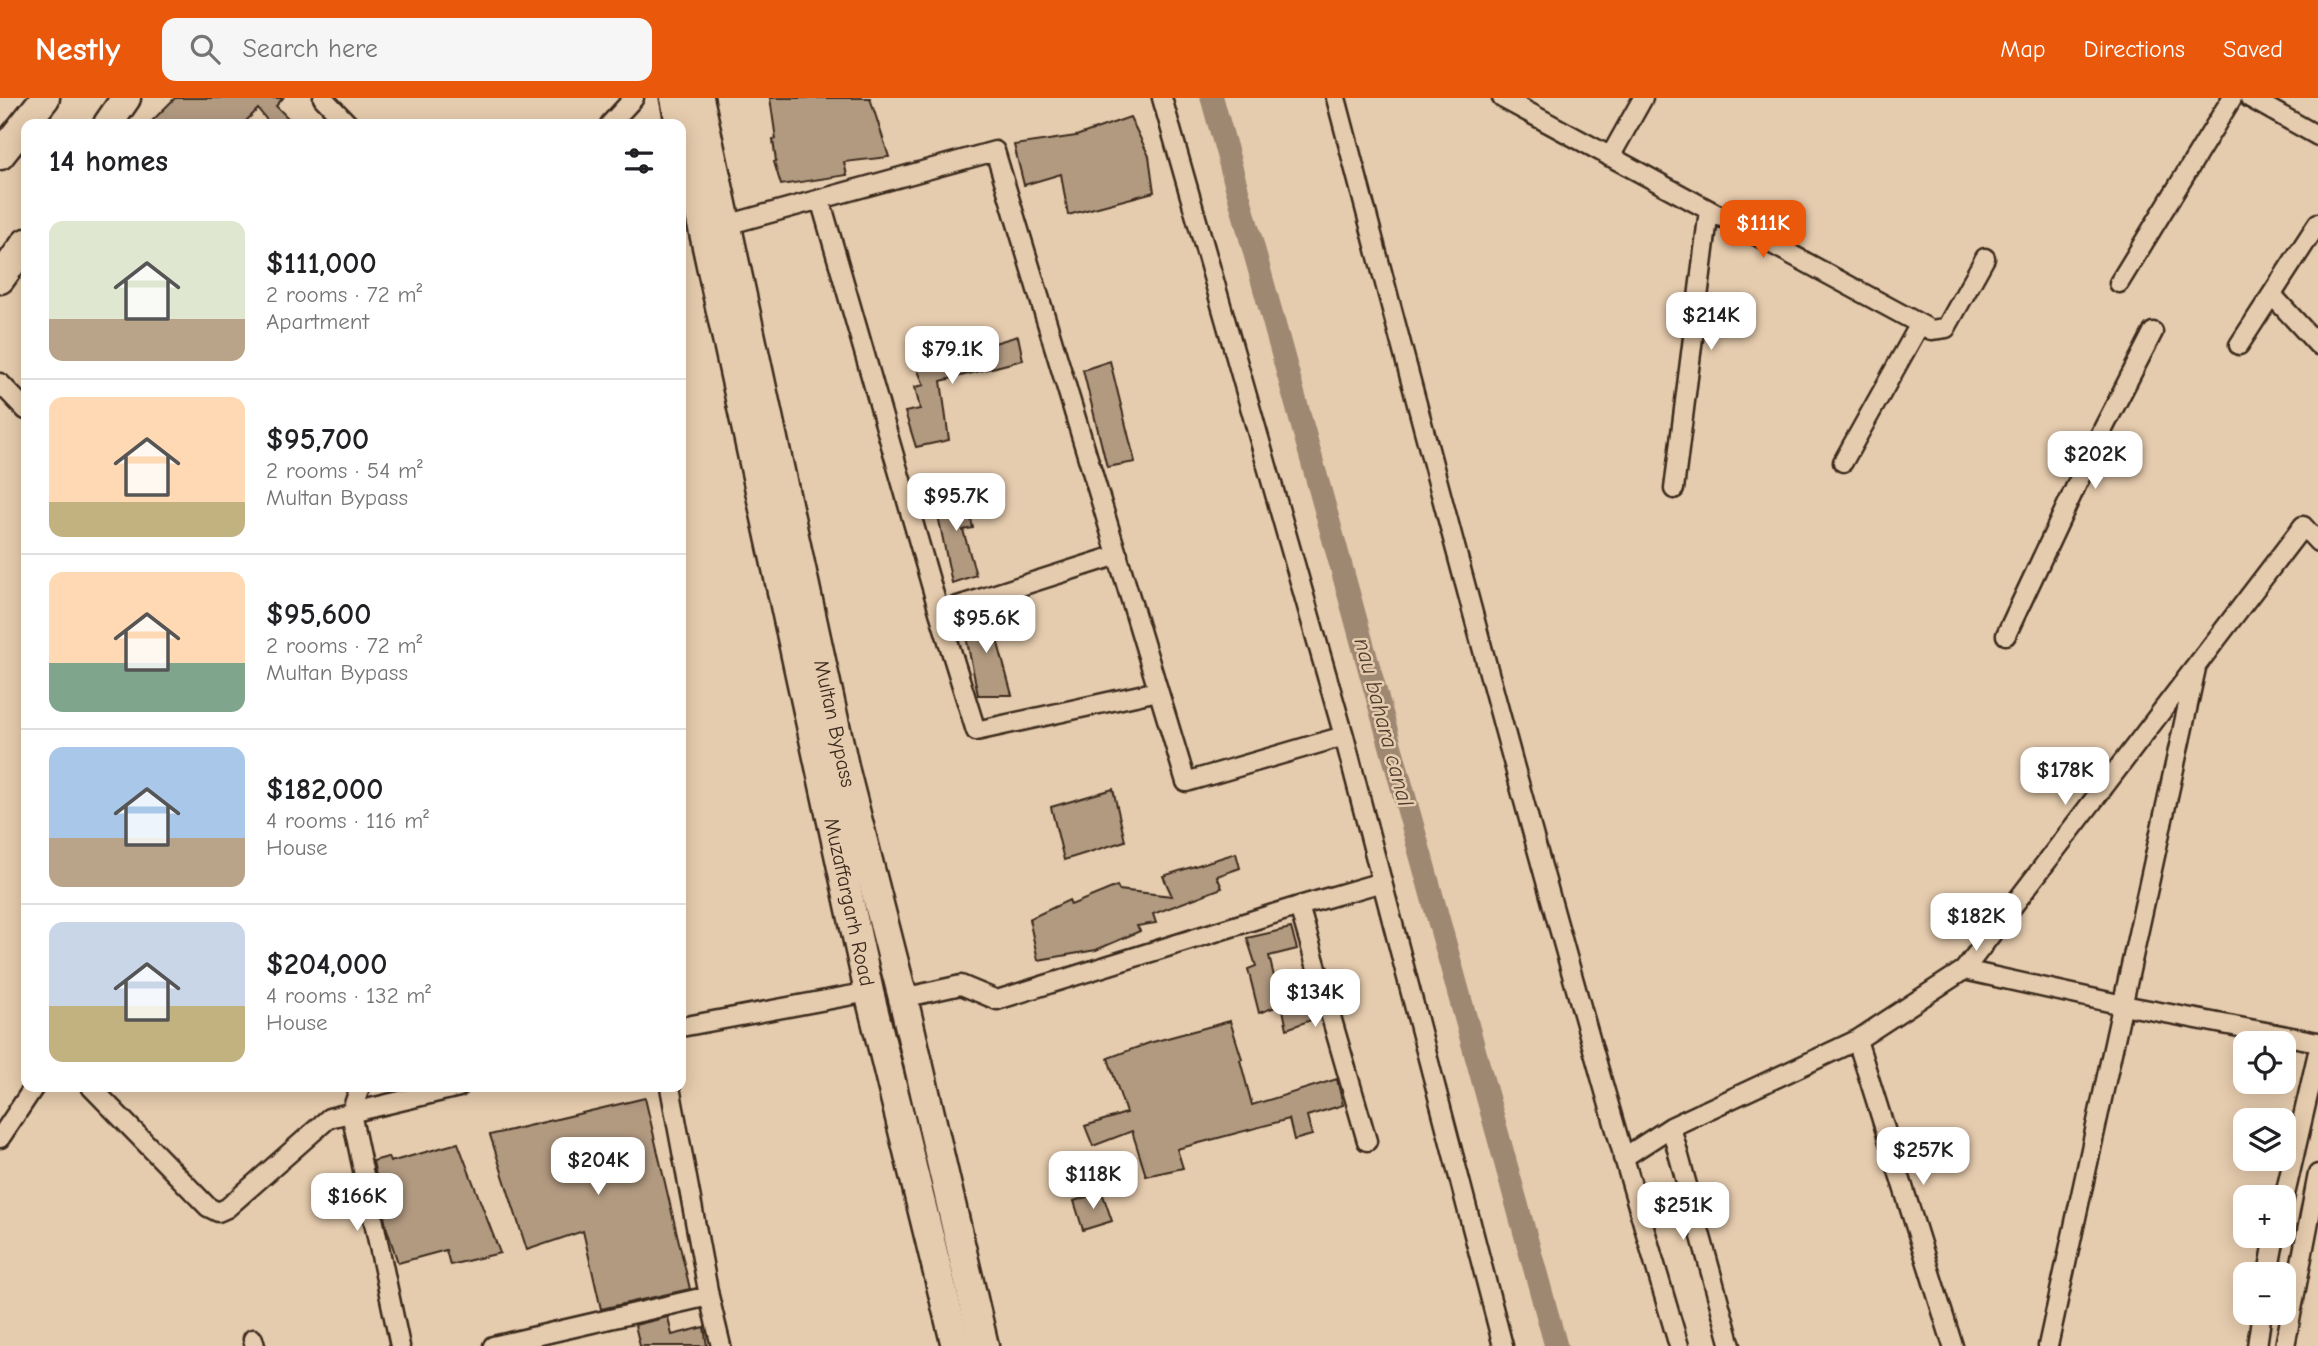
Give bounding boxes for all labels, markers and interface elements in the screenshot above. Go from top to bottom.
search box [162,18,652,81]
text: Nestly [35,30,120,68]
icon: search [186,30,224,68]
text: Search here [242,34,378,64]
text: Map [2000,35,2046,63]
text: Directions [2084,35,2185,63]
text: Saved [2223,35,2283,63]
icon: filters [620,142,658,180]
text: 14 homes [49,144,168,179]
pin: $111K [1714,200,1812,260]
text: $111K [1736,209,1790,236]
text: $111,000 [266,246,377,281]
icon: home [105,249,189,333]
text: 2 rooms · 72 m² [266,281,422,308]
pin: $214K [1662,292,1760,352]
text: $214K [1682,301,1740,328]
text: Apartment [266,308,369,335]
pin: $79.1K [895,327,1009,386]
text: $79.1K [921,335,983,362]
text: $95,700 [266,422,369,457]
icon: home [105,425,189,509]
pin: $202K [2046,432,2144,491]
text: $202K [2064,440,2126,467]
text: 2 rooms · 54 m² [266,457,423,484]
pin: $95.7K [899,474,1013,533]
text: $95.7K [923,482,989,509]
text: Multan Bypass [266,484,408,511]
pin: $95.6K [929,596,1043,655]
text: $95,600 [266,597,371,632]
icon: home [105,600,189,684]
text: $95.6K [952,604,1020,631]
text: 2 rooms · 72 m² [266,632,422,659]
water label: nau bahara canal [1349,635,1420,810]
street label: Multan Bypass [809,657,861,790]
text: Multan Bypass [266,659,408,686]
pin: $178K [2016,748,2114,807]
text: $178K [2036,756,2094,783]
text: $182,000 [266,772,383,807]
icon: home [105,775,189,859]
text: 4 rooms · 116 m² [266,807,429,834]
street label: Muzaffargarh Road [819,815,879,988]
text: House [266,834,328,861]
pin: $182K [1927,894,2025,953]
text: $182K [1946,902,2006,929]
text: $204,000 [266,947,387,982]
icon: home [105,950,189,1034]
pin: $134K [1266,970,1364,1029]
text: $134K [1286,978,1344,1005]
text: 4 rooms · 132 m² [266,982,431,1009]
text: House [266,1009,328,1036]
map controls [2233,1031,2296,1325]
button: locate [2233,1031,2296,1094]
button: layers [2233,1108,2296,1171]
pin: $257K [1874,1128,1972,1187]
text: $257K [1893,1136,1953,1163]
pin: $204K [549,1138,647,1197]
text: $204K [567,1146,629,1173]
pin: $118K [1044,1152,1142,1211]
text: $118K [1065,1160,1121,1187]
pin: $166K [308,1174,406,1233]
text: $166K [327,1182,387,1209]
pin: $251K [1634,1182,1732,1242]
button: + [2233,1185,2296,1248]
text: $251K [1653,1191,1713,1218]
button: − [2233,1262,2296,1325]

